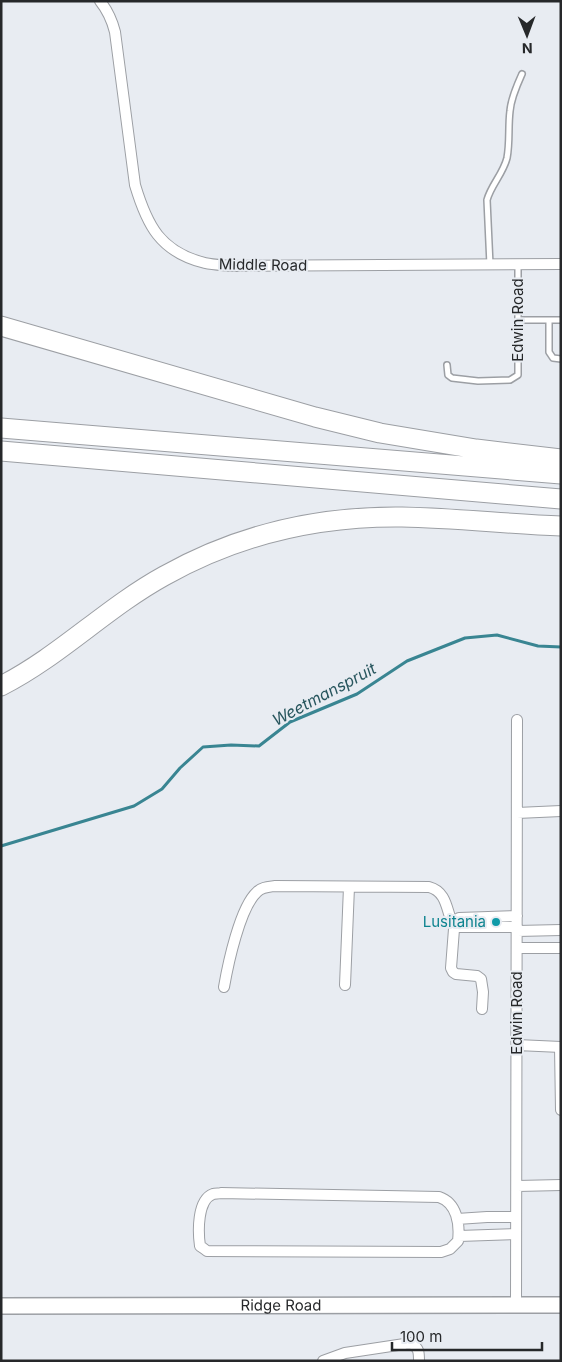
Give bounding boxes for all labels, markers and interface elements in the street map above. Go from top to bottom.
north arrow [502,10,552,60]
text: N [522,40,533,57]
street label: Middle Road [219,254,307,275]
street label: Edwin Road [508,278,527,362]
water label: Weetmanspruit [269,658,380,730]
place label: Lusitania [423,912,486,931]
marker: Lusitania [490,916,502,928]
street label: Edwin Road [507,971,526,1055]
street label: Ridge Road [241,1295,321,1315]
scale bar [392,1320,542,1352]
text: 100 m [400,1327,442,1346]

